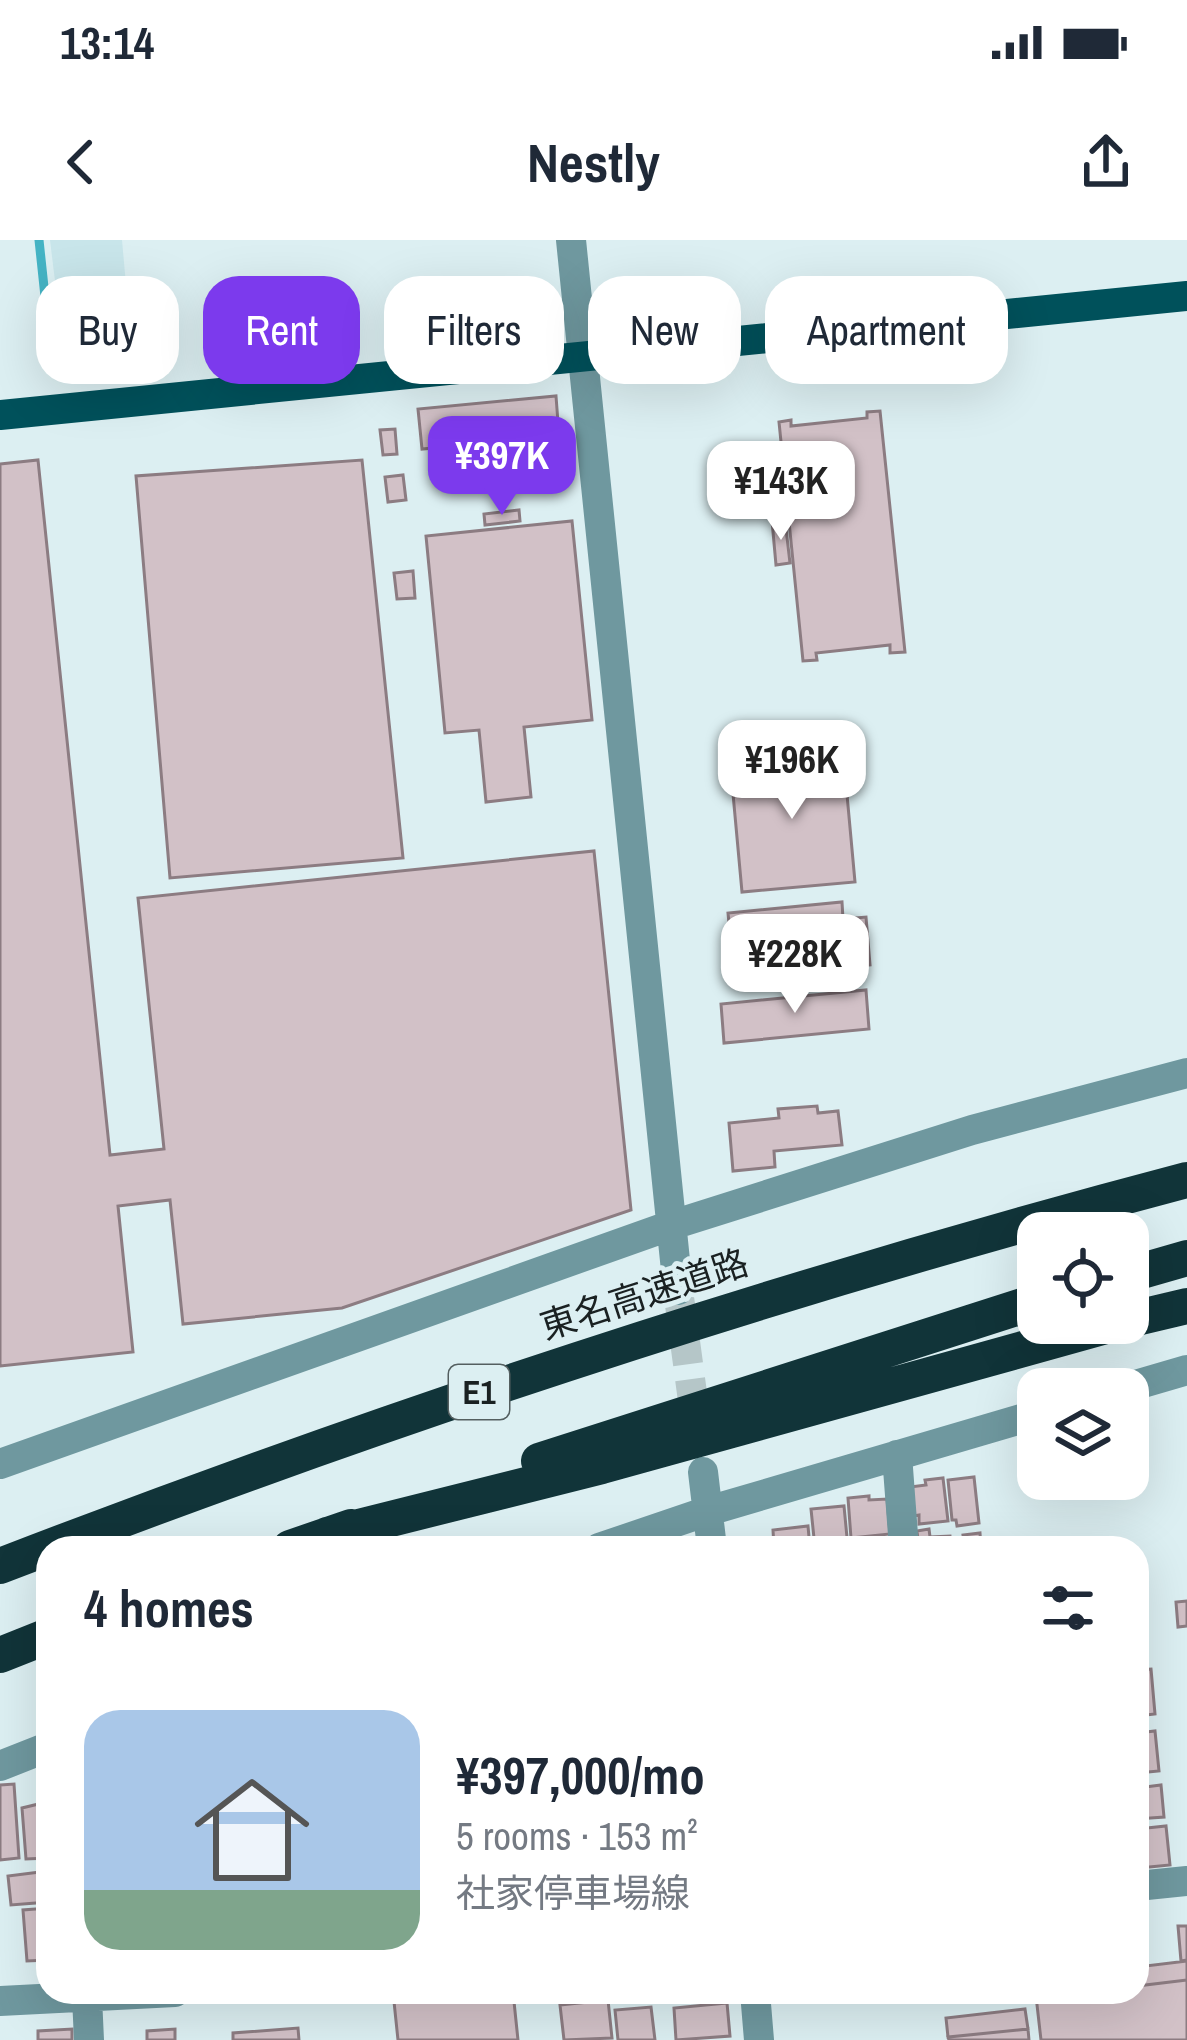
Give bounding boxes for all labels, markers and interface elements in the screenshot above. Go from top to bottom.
text: 13:14 [60,12,154,73]
text: Nestly [527,126,660,199]
icon: back [48,129,114,195]
icon: share [1073,129,1139,195]
chip: Buy [36,276,179,384]
chip: Rent [203,276,360,384]
chip: Filters [384,276,564,384]
chip: New [588,276,741,384]
chip: Apartment [765,276,1008,384]
pin: ¥397K [418,416,586,518]
text: ¥397K [455,429,549,481]
pin: ¥143K [697,441,865,543]
text: ¥143K [734,454,828,506]
pin: ¥196K [708,720,876,822]
text: ¥196K [745,733,839,785]
pin: ¥228K [711,914,879,1016]
text: ¥228K [748,927,842,979]
map controls [1017,1212,1149,1500]
button: locate [1017,1212,1149,1344]
street label: 東名高速道路 [534,1238,754,1350]
road number: E1 [449,1365,509,1419]
button: layers [1017,1368,1149,1500]
text: 4 homes [84,1574,254,1643]
icon: filters [1035,1575,1101,1641]
text: ¥397,000/mo [456,1741,705,1810]
icon: home [180,1758,324,1902]
text: 5 rooms · 153 m² [456,1810,698,1862]
text: 社家停車場線 [456,1867,690,1919]

